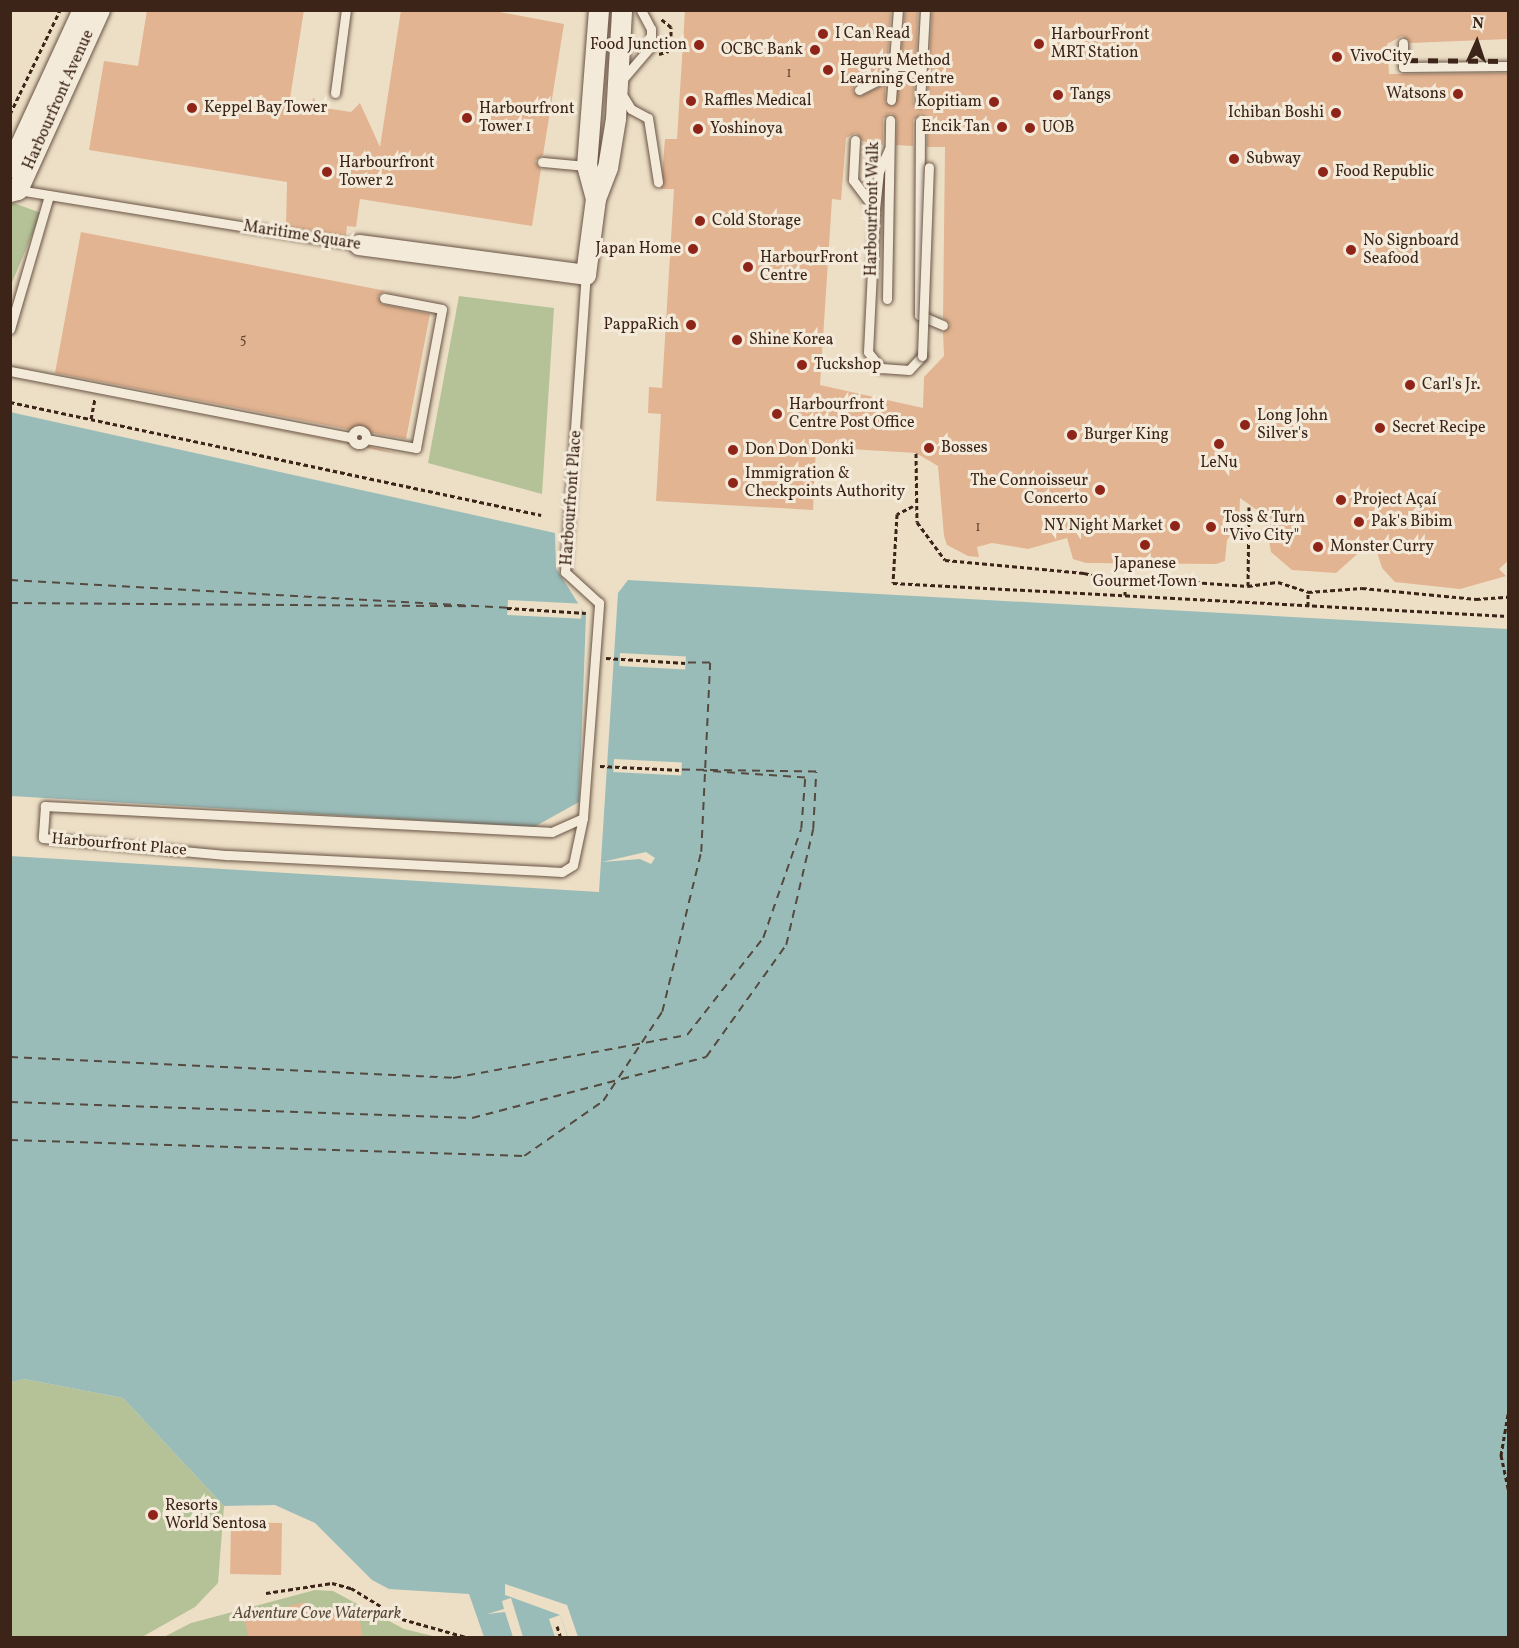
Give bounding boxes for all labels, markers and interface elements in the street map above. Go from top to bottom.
north arrow [1447,12,1507,72]
text: N [1472,13,1484,35]
place label: I Can Read [835,24,910,44]
place label: HarbourFront MRT Station [1051,25,1150,63]
street label: Harbourfront Avenue [20,27,98,173]
marker: I Can Read [816,27,830,41]
place label: Food Junction [590,35,687,55]
marker: HarbourFront MRT Station [1032,37,1046,51]
marker: Food Junction [692,38,706,52]
place label: OCBC Bank [721,40,803,60]
marker: OCBC Bank [808,43,822,57]
place label: VivoCity [1350,47,1411,67]
marker: VivoCity [1328,48,1346,66]
place label: Heguru Method Learning Centre [840,51,954,89]
marker: Heguru Method Learning Centre [821,63,835,77]
house number: 1 [786,66,792,82]
place label: Watsons [1386,84,1446,104]
place label: Tangs [1070,85,1111,105]
marker: Watsons [1451,87,1465,101]
marker: Tangs [1051,88,1065,102]
place label: Raffles Medical [704,91,812,111]
marker: Raffles Medical [682,92,700,110]
place label: Kopitiam [917,92,982,112]
marker: Kopitiam [987,95,1001,109]
place label: Keppel Bay Tower [204,98,328,118]
place label: Harbourfront Tower 1 [479,99,575,137]
marker: Keppel Bay Tower [185,101,199,115]
place label: Ichiban Boshi [1228,103,1324,123]
marker: Ichiban Boshi [1329,106,1343,120]
marker: Harbourfront Tower 1 [460,111,474,125]
place label: Encik Tan [921,117,990,137]
place label: UOB [1042,118,1074,138]
place label: Yoshinoya [710,119,783,139]
marker: Encik Tan [995,120,1009,134]
marker: UOB [1023,121,1037,135]
marker: Yoshinoya [691,122,705,136]
street label: Harbourfront Walk [862,141,884,277]
place label: Subway [1246,149,1301,169]
marker: Subway [1227,152,1241,166]
place label: Harbourfront Tower 2 [339,153,435,191]
place label: Food Republic [1335,162,1434,182]
marker: Harbourfront Tower 2 [320,165,334,179]
marker: Food Republic [1316,165,1330,179]
place label: Cold Storage [712,211,801,231]
marker: Cold Storage [693,214,707,228]
street label: Maritime Square [242,217,362,255]
place label: No Signboard Seafood [1363,231,1459,269]
place label: Japan Home [596,239,681,259]
marker: Japan Home [686,242,700,256]
marker: No Signboard Seafood [1344,243,1358,257]
place label: HarbourFront Centre [760,248,859,286]
marker: HarbourFront Centre [741,260,755,274]
place label: PappaRich [603,315,679,335]
marker: PappaRich [684,318,698,332]
place label: Shine Korea [749,330,833,350]
house number: 5 [240,332,246,348]
marker: Shine Korea [730,333,744,347]
place label: Tuckshop [814,355,881,375]
marker: Tuckshop [795,358,809,372]
place label: Carl's Jr. [1422,375,1480,395]
marker: Carl's Jr. [1403,378,1417,392]
place label: Harbourfront Centre Post Office [789,395,914,433]
place label: Long John Silver's [1257,406,1328,444]
marker: Harbourfront Centre Post Office [770,407,784,421]
marker: Long John Silver's [1238,418,1252,432]
place label: Secret Recipe [1392,418,1486,438]
marker: Secret Recipe [1373,421,1387,435]
place label: Burger King [1084,425,1169,445]
marker: Burger King [1065,428,1079,442]
street label: Harbourfront Place [558,430,586,566]
marker: LeNu [1212,437,1226,451]
place label: Bosses [941,438,988,458]
place label: Don Don Donki [745,440,854,460]
marker: Bosses [922,441,936,455]
marker: Don Don Donki [726,443,740,457]
place label: LeNu [1200,453,1238,473]
place label: Immigration & Checkpoints Authority [745,464,905,502]
place label: The Connoisseur Concerto [970,471,1088,509]
marker: Immigration & Checkpoints Authority [726,476,740,490]
marker: The Connoisseur Concerto [1093,483,1107,497]
place label: Project Açaí [1353,490,1436,510]
marker: Project Açaí [1334,493,1348,507]
place label: Toss & Turn "Vivo City" [1223,508,1306,546]
place label: Pak's Bibim [1371,512,1453,532]
marker: Pak's Bibim [1352,515,1366,529]
place label: NY Night Market [1043,516,1163,536]
marker: NY Night Market [1168,519,1182,533]
house number: 1 [975,520,981,536]
marker: Toss & Turn "Vivo City" [1204,520,1218,534]
place label: Monster Curry [1330,537,1434,557]
marker: Japanese Gourmet Town [1138,538,1152,552]
marker: Monster Curry [1311,540,1325,554]
place label: Japanese Gourmet Town [1092,554,1198,592]
street label: Harbourfront Place [51,830,187,860]
place label: Resorts World Sentosa [165,1496,267,1534]
marker: Resorts World Sentosa [146,1508,160,1522]
park label: Adventure Cove Waterpark [233,1604,401,1624]

